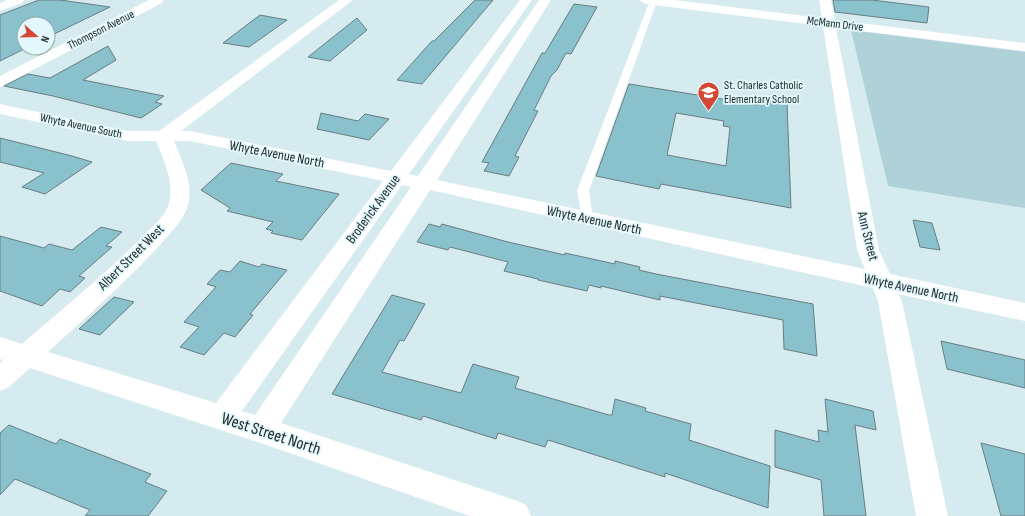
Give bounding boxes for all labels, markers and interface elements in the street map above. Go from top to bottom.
street label: Thompson Avenue [65,7,137,53]
street label: McMann Drive [806,13,864,35]
north arrow [16,16,56,56]
text: N [38,34,52,44]
place label: St. Charles Catholic Elementary School [724,78,803,107]
school or university icon: St. Charles Catholic Elementary School [696,79,722,112]
street label: Whyte Avenue South [39,110,123,142]
street label: Whyte Avenue North [228,136,326,172]
street label: Broderick Avenue [342,171,404,247]
street label: Whyte Avenue North [545,202,643,238]
street label: Ann Street [853,209,882,262]
street label: Albert Street West [94,220,168,294]
street label: Whyte Avenue North [862,270,960,306]
street label: West Street North [219,409,323,459]

